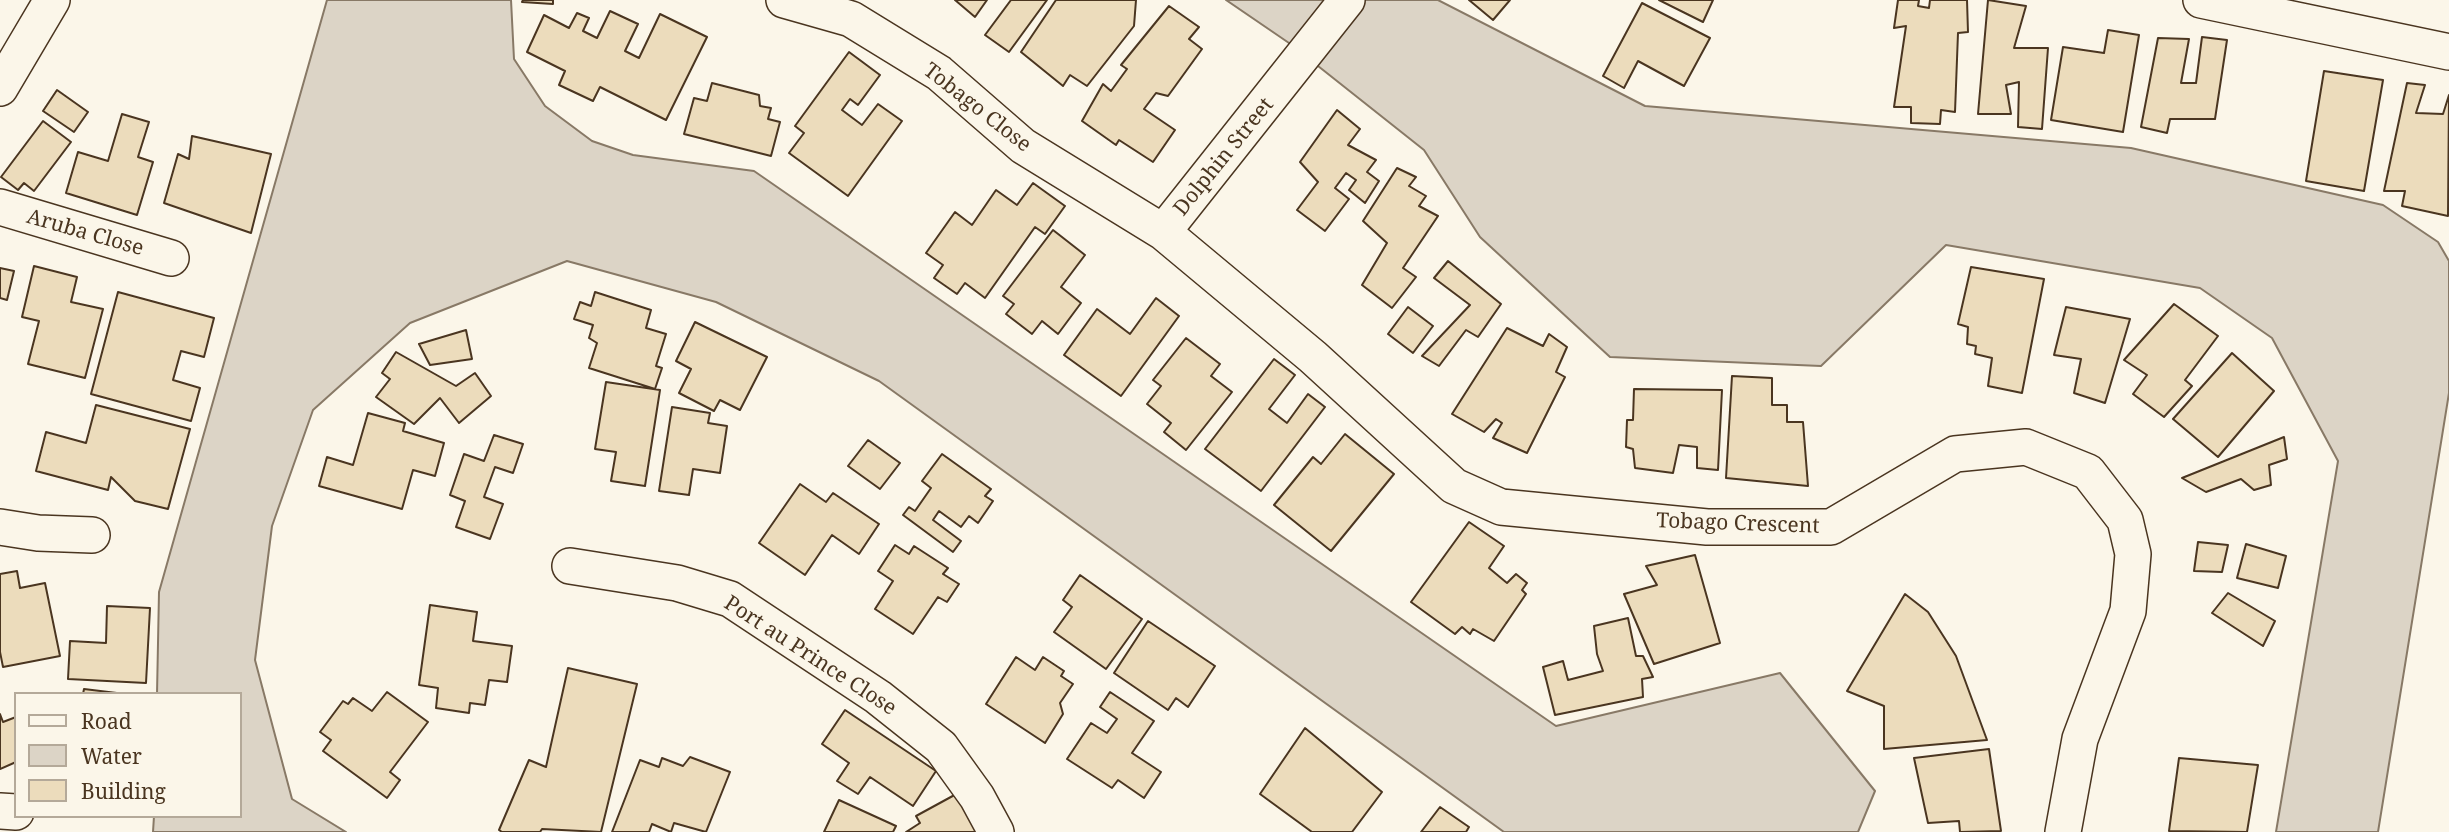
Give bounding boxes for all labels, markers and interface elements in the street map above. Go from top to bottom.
street label: Tobago Close [918,58,1036,158]
street label: Dolphin Street [1169,93,1279,221]
street label: Aruba Close [24,204,146,262]
street label: Tobago Crescent [1656,509,1820,539]
street label: Port au Prince Close [719,591,901,721]
legend [14,692,242,818]
text: Road [81,707,132,735]
text: Water [81,742,142,770]
text: Building [81,777,166,805]

